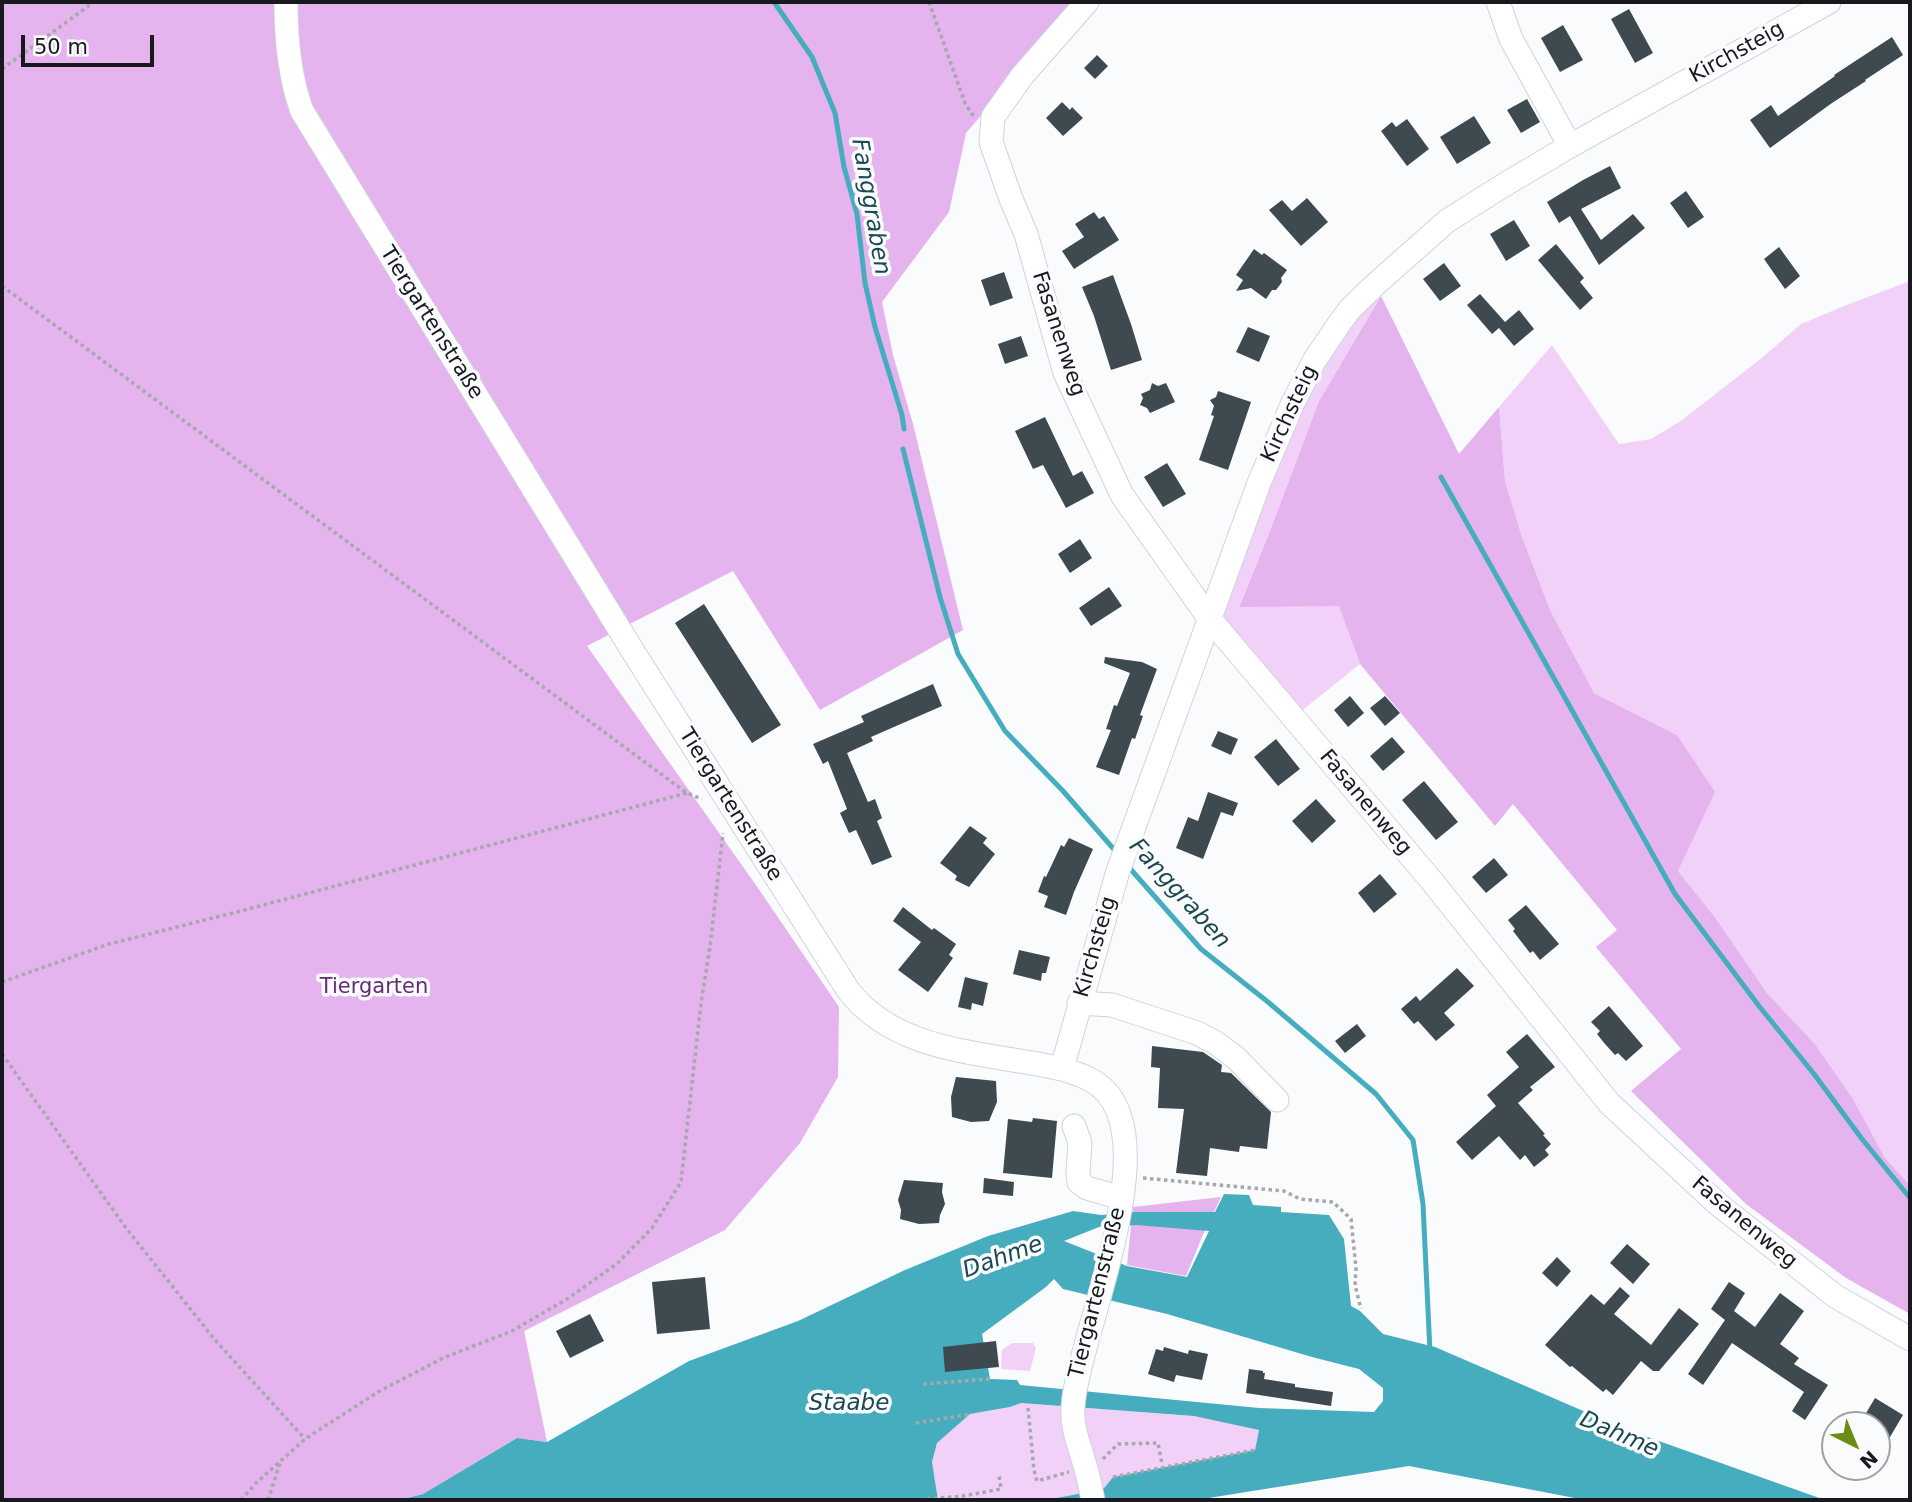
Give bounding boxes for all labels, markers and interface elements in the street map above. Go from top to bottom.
street label: Kirchsteig [1685,17,1789,89]
scale bar [24,21,158,65]
text: 50 m [34,35,88,59]
water label: Fanggraben [844,137,896,277]
street label: Tiergartenstraße [374,242,488,404]
street label: Fasanenweg [1026,268,1090,400]
street label: Kirchsteig [1257,362,1323,466]
street label: Tiergartenstraße [673,724,787,886]
street label: Fasanenweg [1314,745,1416,861]
water label: Fanggraben [1123,833,1235,955]
street label: Kirchsteig [1070,894,1122,1000]
park label: Tiergarten [320,975,428,1001]
street label: Fasanenweg [1686,1172,1802,1274]
street label: Tiergartenstraße [1065,1205,1131,1381]
water label: Dahme [959,1231,1047,1285]
water label: Staabe [809,1390,889,1418]
water label: Dahme [1575,1406,1663,1464]
north arrow [1821,1411,1891,1481]
text: N [1856,1446,1882,1473]

